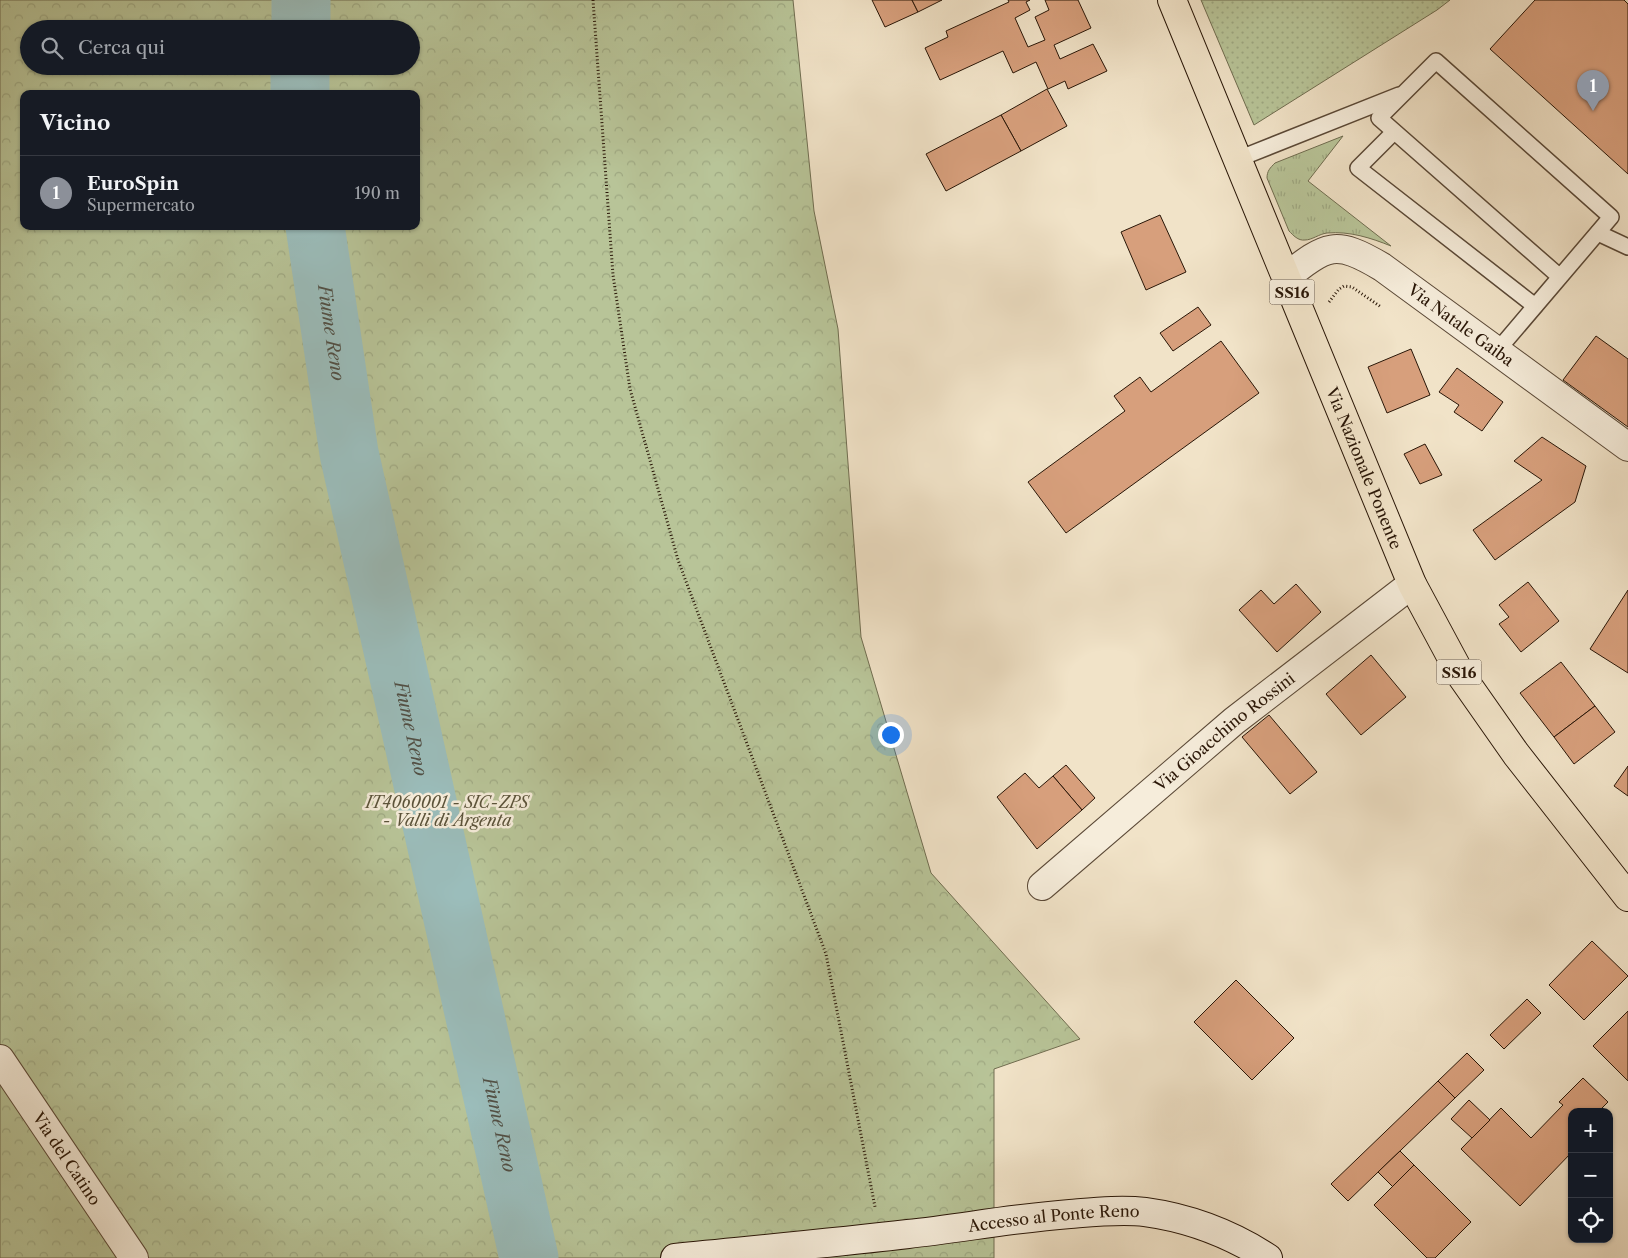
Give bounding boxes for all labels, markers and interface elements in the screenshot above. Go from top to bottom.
search box [20,20,420,75]
icon: search [38,34,66,62]
text: Cerca qui [78,36,165,59]
pin: 1 [1577,70,1609,111]
text: Vicino [40,110,110,135]
text: EuroSpin [87,172,179,195]
text: 1 [52,183,60,203]
text: 190 m [355,183,400,203]
text: Supermercato [87,195,195,215]
street label: Via Natale Gaiba [1403,279,1519,371]
road number: SS16 [1270,280,1314,304]
water label: Fiume Reno [313,281,349,382]
street label: Via Nazionale Ponente [1322,383,1407,552]
road number: SS16 [1436,660,1482,684]
street label: Via Gioacchino Rossini [1149,668,1299,796]
water label: Fiume Reno [389,677,432,778]
your location [878,722,904,748]
park label: IT4060001 - SIC-ZPS - Valli di Argenta [363,792,531,830]
water label: Fiume Reno [477,1073,521,1175]
street label: Via del Catino [28,1107,106,1209]
map controls [1568,1108,1613,1243]
button: + [1568,1108,1613,1153]
button: − [1568,1153,1613,1198]
button: locate [1568,1198,1613,1243]
street label: Accesso al Ponte Reno [966,1201,1140,1236]

